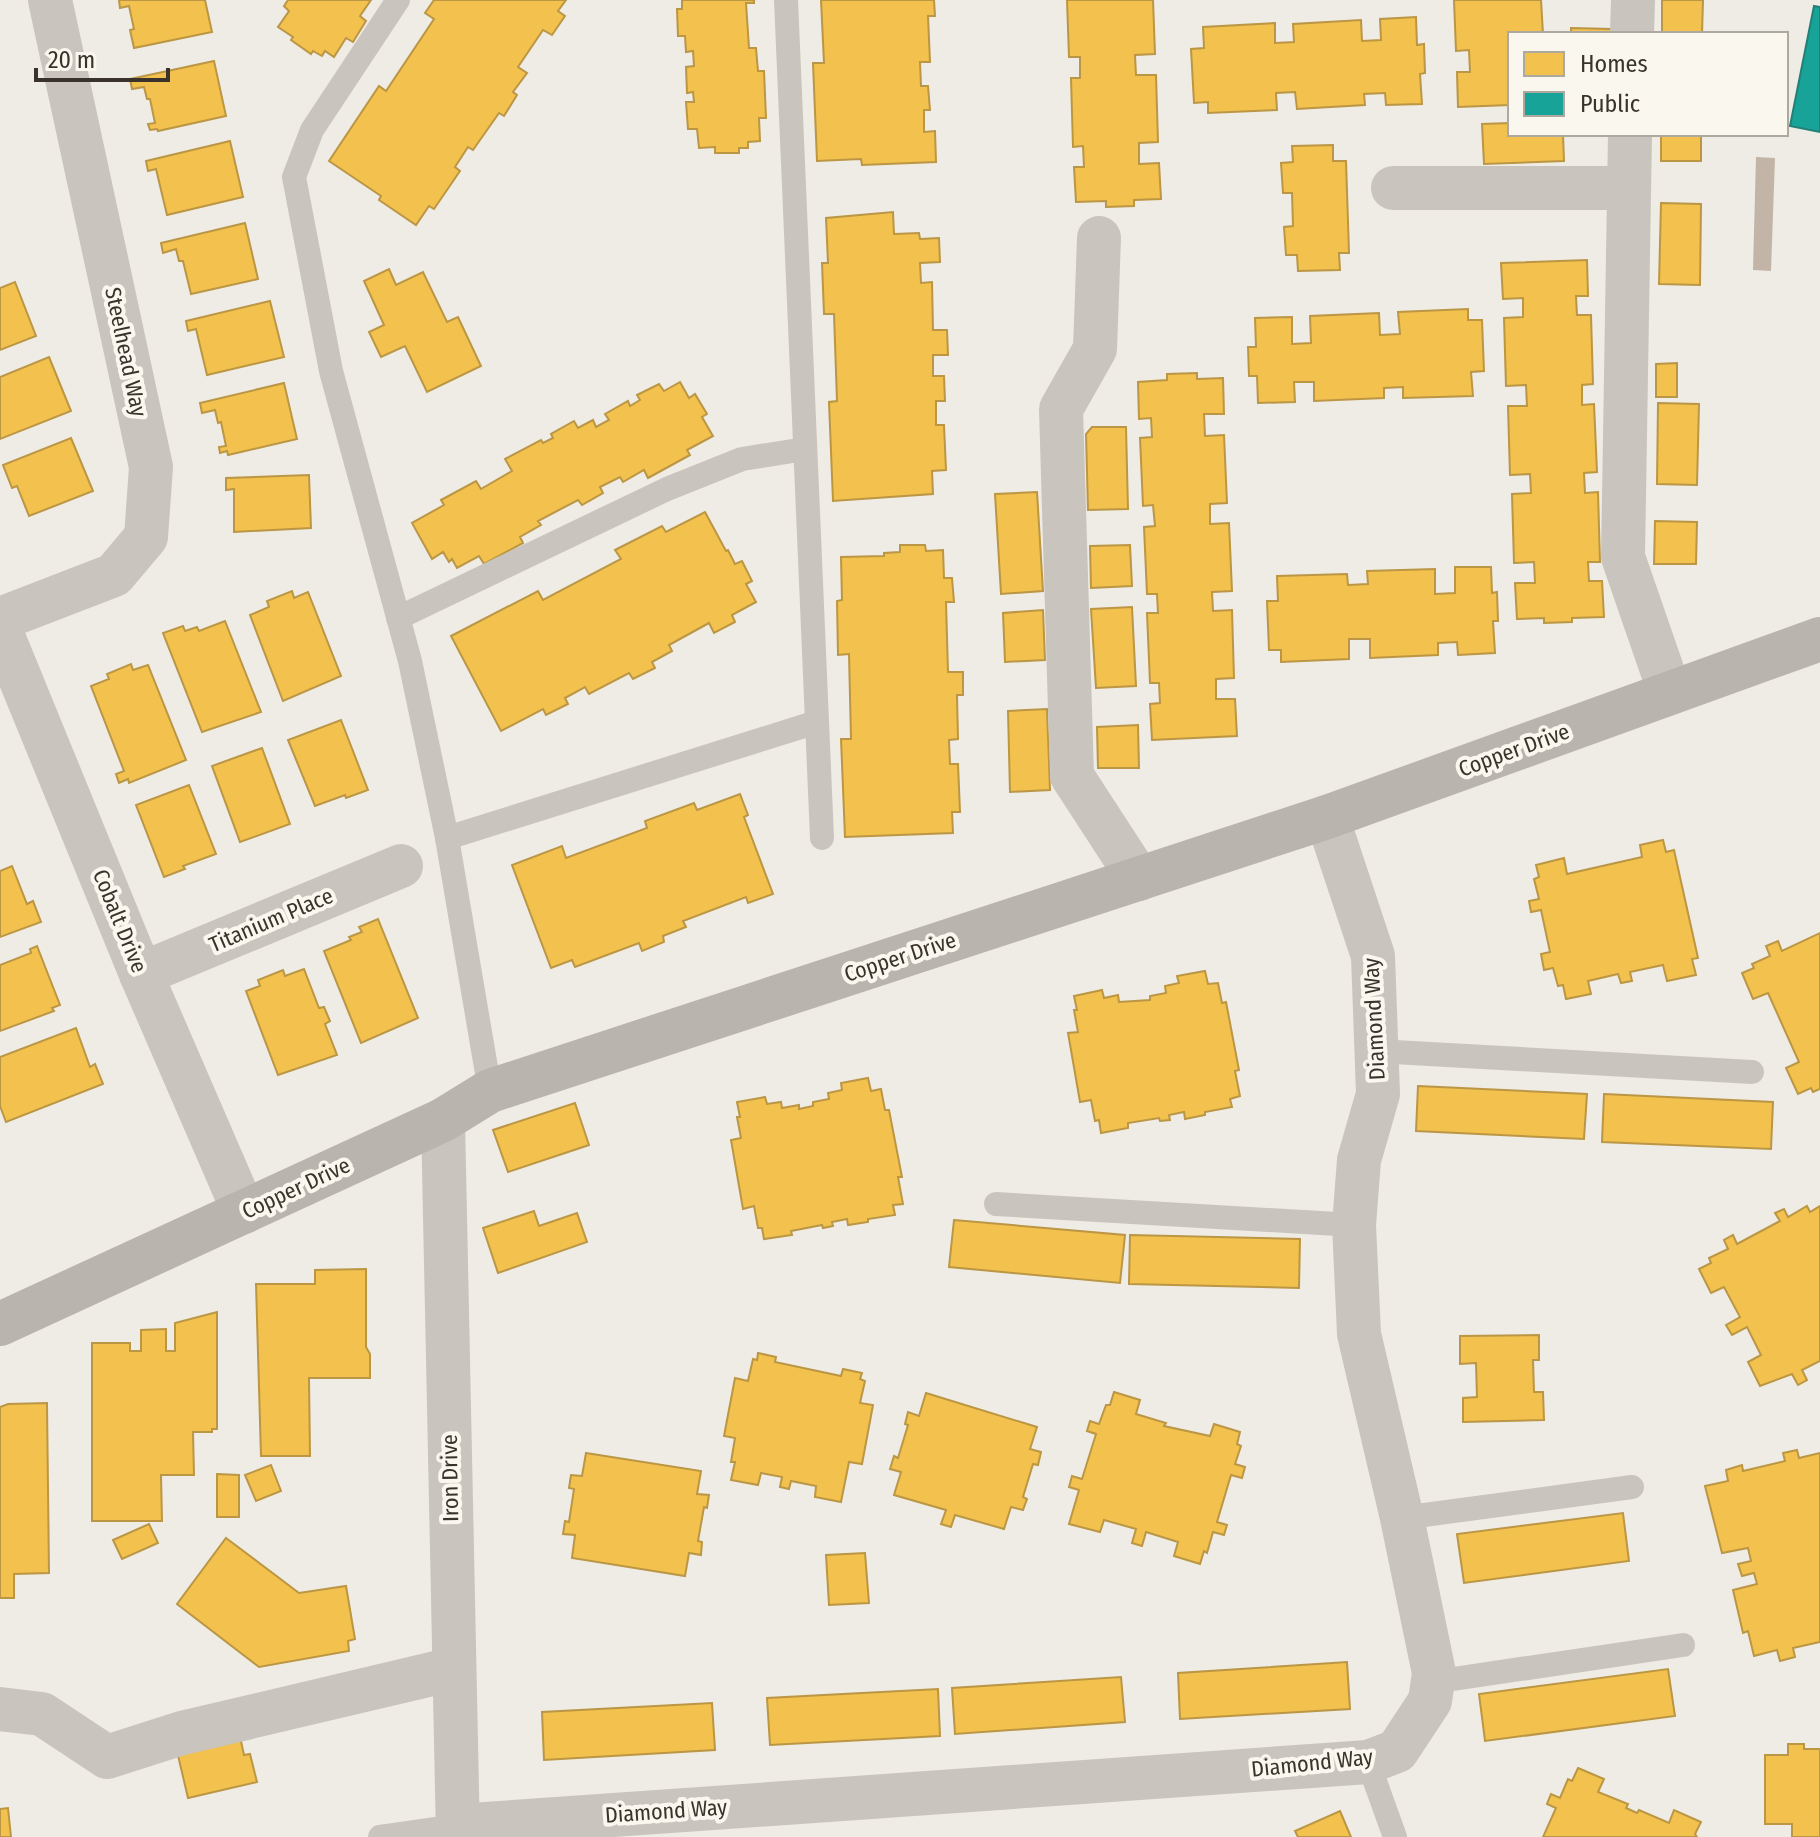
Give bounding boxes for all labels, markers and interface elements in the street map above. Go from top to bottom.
scale bar [36,32,168,82]
legend [1508,32,1788,136]
text: 20 m [48,46,95,74]
text: Homes [1580,50,1648,78]
text: Public [1580,90,1640,118]
street label: Steelhead Way [99,285,153,419]
street label: Copper Drive [1455,717,1573,783]
street label: Cobalt Drive [87,865,153,977]
street label: Titanium Place [205,882,337,958]
street label: Copper Drive [841,926,959,988]
street label: Diamond Way [1357,957,1391,1081]
street label: Copper Drive [238,1151,354,1225]
street label: Iron Drive [436,1434,464,1522]
street label: Diamond Way [1250,1743,1374,1783]
street label: Diamond Way [604,1793,728,1829]

